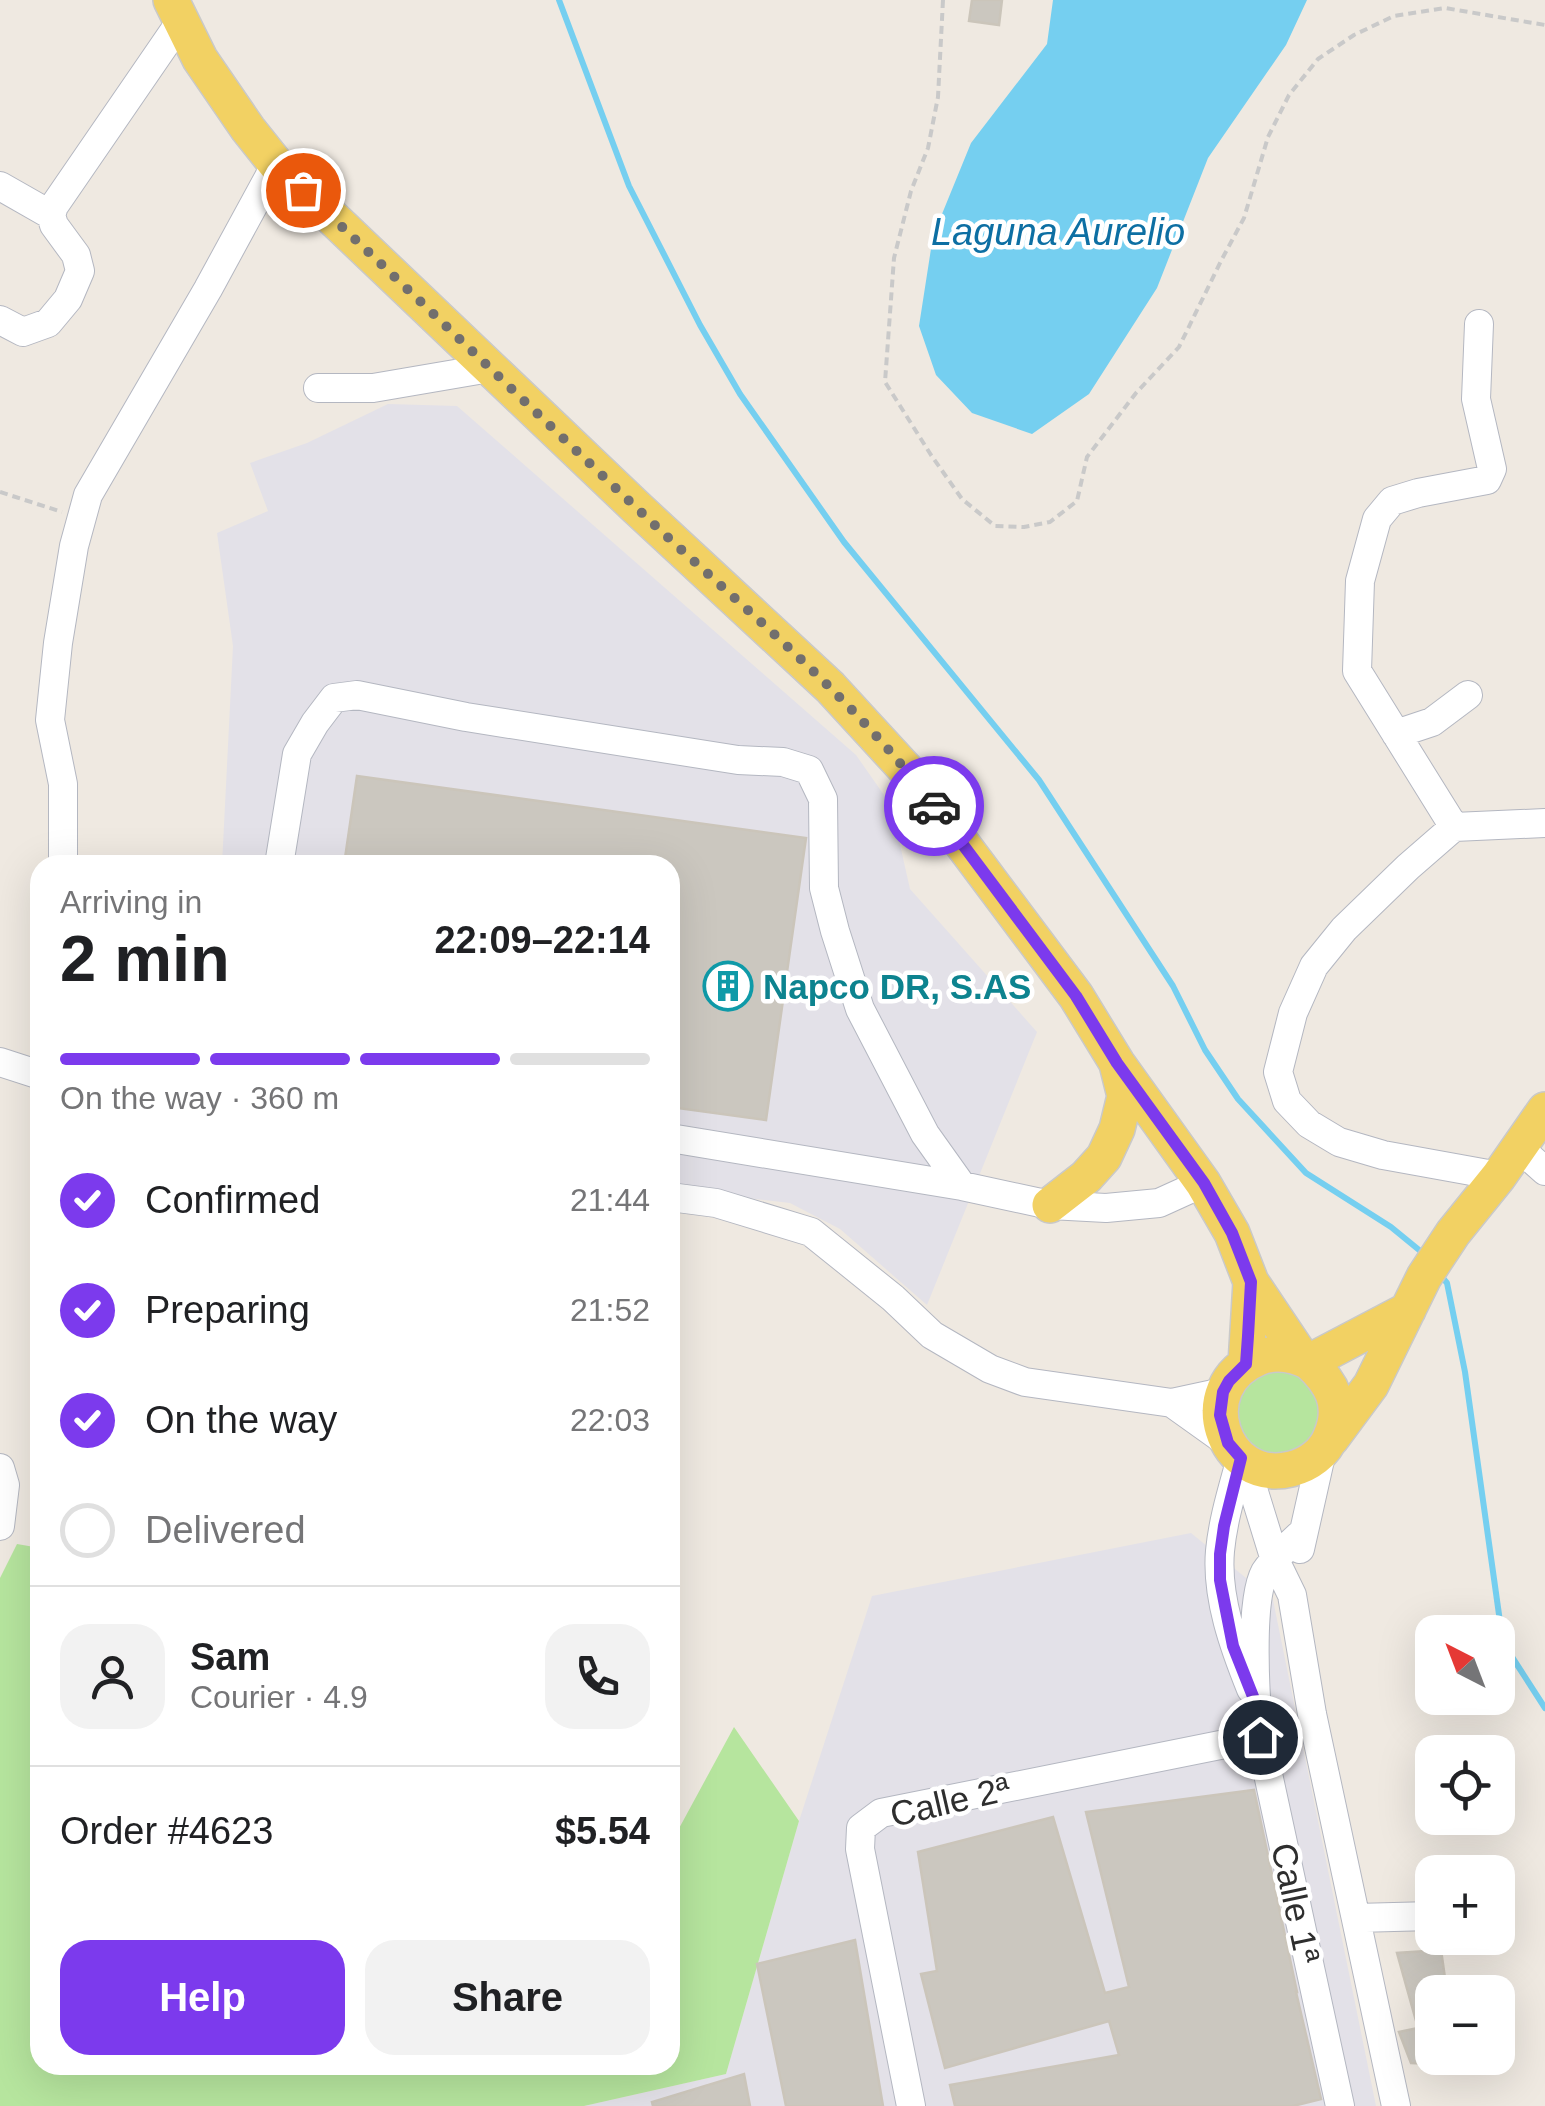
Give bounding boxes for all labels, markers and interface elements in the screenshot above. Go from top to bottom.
pin [261,148,346,233]
icon: bag [276,163,331,218]
water label: Laguna Aurelio [931,211,1185,253]
courier [884,756,984,856]
icon: car [907,779,962,834]
text: Arriving in [60,884,202,920]
text: 22:09–22:14 [434,919,650,961]
text: 2 min [60,922,230,995]
building icon: Napco DR, S.AS [702,960,754,1012]
place label: Napco DR, S.AS [763,967,1031,1006]
text: On the way · 360 m [60,1080,339,1116]
icon: check [60,1173,115,1228]
text: Confirmed [145,1179,320,1221]
text: 21:44 [570,1182,650,1218]
icon: check [60,1283,115,1338]
text: Preparing [145,1289,310,1331]
text: 21:52 [570,1292,650,1328]
icon: check [60,1393,115,1448]
text: On the way [145,1399,337,1441]
text: 22:03 [570,1402,650,1438]
text: Delivered [145,1509,306,1551]
north arrow [1415,1615,1515,1715]
map controls [1415,1615,1515,2075]
button: person [60,1624,165,1729]
button: phone [545,1624,650,1729]
text: Sam [190,1636,270,1678]
text: Courier · 4.9 [190,1679,368,1715]
pin [1218,1695,1303,1780]
icon: home [1233,1710,1288,1765]
button: locate [1415,1735,1515,1835]
street label: Calle 2ª [886,1768,1015,1834]
text: Order #4623 [60,1810,273,1852]
text: $5.54 [555,1810,650,1852]
street label: Calle 1ª [1264,1839,1328,1968]
button: + [1415,1855,1515,1955]
button: Help [60,1940,345,2055]
button: Share [365,1940,650,2055]
button: − [1415,1975,1515,2075]

